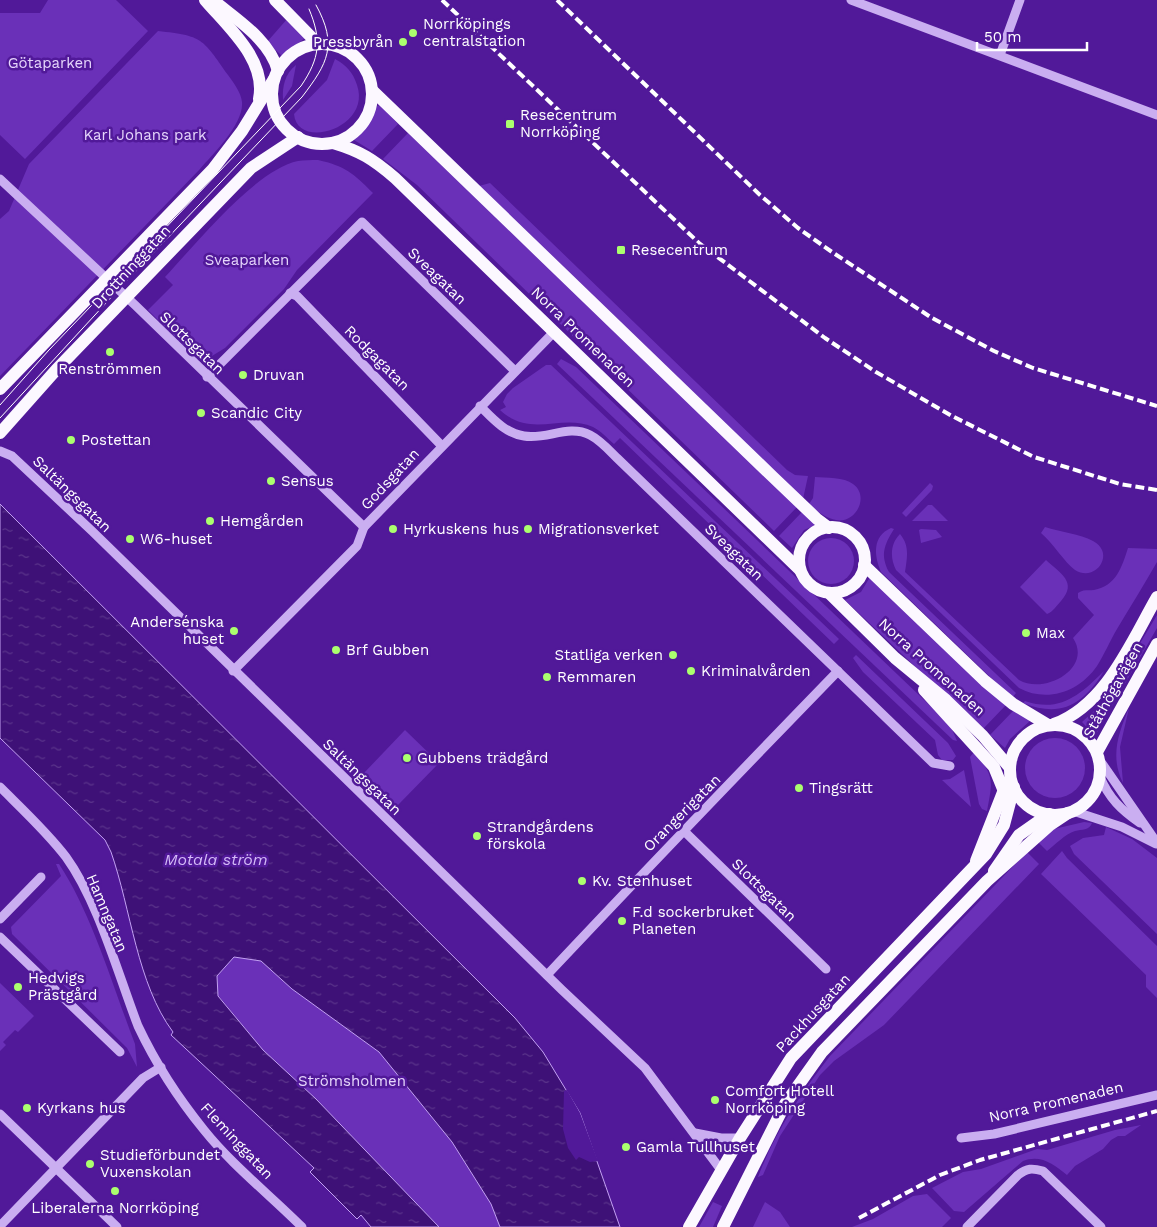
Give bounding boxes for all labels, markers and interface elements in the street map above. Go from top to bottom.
place label: Norrköpings centralstation [423,15,525,50]
scale bar [977,20,1087,52]
marker: Norrköpings centralstation [407,27,419,39]
text: 50 m [984,28,1021,46]
place label: Pressbyrån [313,33,393,51]
marker: Pressbyrån [397,36,409,48]
park label: Götaparken [8,54,92,72]
place label: Resecentrum Norrköping [520,106,617,141]
marker: Resecentrum Norrköping [504,118,516,130]
park label: Karl Johans park [83,126,207,144]
street label: Drottninggatan [88,221,174,313]
place label: Resecentrum [631,241,728,259]
street label: Sveagatan [404,244,470,308]
marker: Resecentrum [615,244,627,256]
park label: Sveaparken [205,251,289,269]
street label: Norra Promenaden [527,283,639,391]
street label: Slottsgatan [156,308,228,378]
street label: Rodgagatan [341,322,413,394]
marker: Renströmmen [104,346,116,358]
place label: Renströmmen [58,360,162,378]
place label: Druvan [253,366,305,384]
marker: Druvan [237,369,249,381]
place label: Scandic City [211,404,302,422]
marker: Scandic City [195,407,207,419]
place label: Postettan [81,431,151,449]
marker: Postettan [65,434,77,446]
street label: Godsgatan [357,445,423,513]
street label: Saltängsgatan [29,452,115,536]
place label: Sensus [281,472,334,490]
marker: Sensus [265,475,277,487]
place label: Hemgården [220,512,304,530]
marker: Hemgården [204,515,216,527]
place label: Hyrkuskens hus [403,520,519,538]
place label: Migrationsverket [538,520,659,538]
street label: Sveagatan [701,520,767,584]
marker: Hyrkuskens hus [387,523,399,535]
marker: Migrationsverket [522,523,534,535]
place label: W6-huset [140,530,213,548]
marker: W6-huset [124,533,136,545]
place label: Andersénska huset [130,613,225,648]
street label: Norra Promenaden [875,614,989,720]
place label: Max [1036,624,1065,642]
marker: Andersénska huset [228,625,240,637]
marker: Max [1020,627,1032,639]
street label: Ståthögavägen [1079,639,1147,741]
place label: Brf Gubben [346,641,429,659]
marker: Brf Gubben [330,644,342,656]
place label: Statliga verken [554,646,663,664]
marker: Statliga verken [667,649,679,661]
place label: Kriminalvården [701,662,811,680]
marker: Kriminalvården [685,665,697,677]
place label: Remmaren [557,668,636,686]
marker: Remmaren [541,671,553,683]
street label: Saltängsgatan [319,735,405,819]
place label: Gubbens trädgård [417,749,548,767]
marker: Gubbens trädgård [401,752,413,764]
street label: Orangerigatan [640,771,724,855]
place label: Tingsrätt [809,779,873,797]
marker: Tingsrätt [793,782,805,794]
place label: Strandgårdens förskola [487,818,594,853]
marker: Strandgårdens förskola [471,830,483,842]
water label: Motala ström [164,850,268,869]
street label: Slottsgatan [728,855,800,925]
street label: Hamngatan [82,871,132,955]
place label: Kv. Stenhuset [592,872,693,890]
marker: Kv. Stenhuset [576,875,588,887]
place label: F.d sockerbruket Planeten [632,903,754,938]
marker: F.d sockerbruket Planeten [616,915,628,927]
place label: Hedvigs Prästgård [28,969,98,1004]
street label: Packhusgatan [772,970,854,1056]
marker: Hedvigs Prästgård [12,981,24,993]
park label: Strömsholmen [298,1072,406,1090]
street label: Norra Promenaden [987,1078,1125,1126]
place label: Comfort Hotell Norrköping [725,1082,835,1117]
marker: Comfort Hotell Norrköping [709,1094,721,1106]
place label: Kyrkans hus [37,1099,126,1117]
street label: Fleminggatan [197,1099,277,1183]
marker: Kyrkans hus [21,1102,33,1114]
place label: Gamla Tullhuset [636,1138,755,1156]
marker: Gamla Tullhuset [620,1141,632,1153]
place label: Studieförbundet Vuxenskolan [100,1146,221,1181]
marker: Studieförbundet Vuxenskolan [84,1158,96,1170]
marker: Liberalerna Norrköping [109,1185,121,1197]
place label: Liberalerna Norrköping [31,1199,199,1217]

